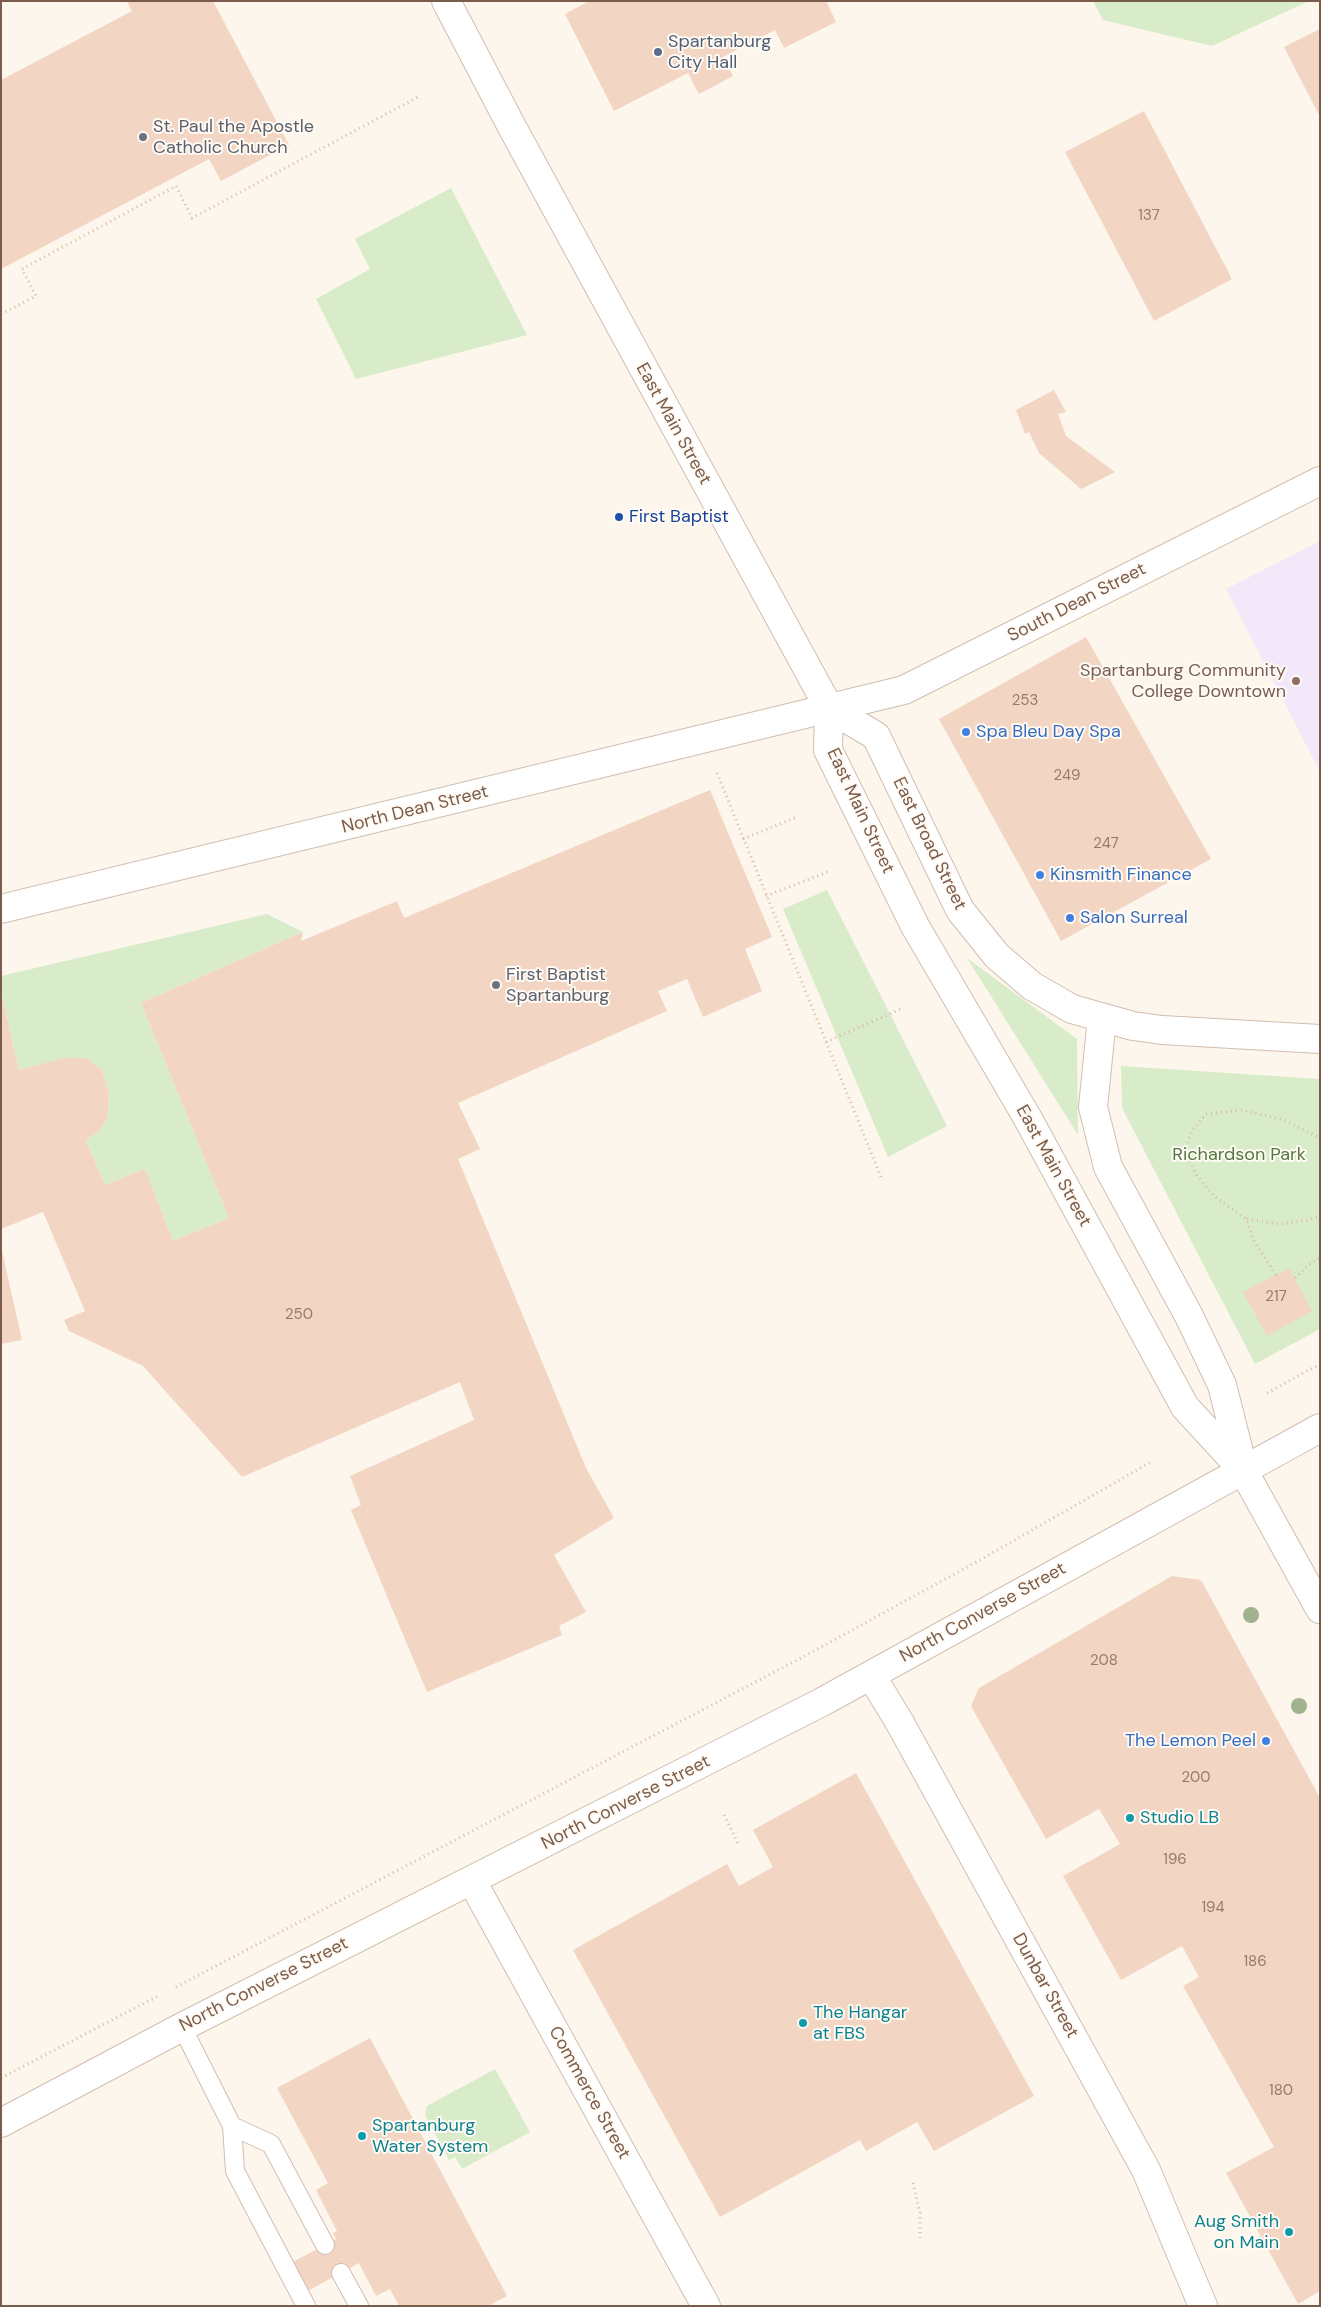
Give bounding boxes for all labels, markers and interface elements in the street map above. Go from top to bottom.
place label: Spartanburg City Hall [668,31,771,74]
marker: Spartanburg City Hall [652,46,664,58]
place label: St. Paul the Apostle Catholic Church [153,116,314,158]
marker: St. Paul the Apostle Catholic Church [137,131,149,143]
house number: 137 [1138,207,1160,225]
street label: East Main Street [631,359,715,489]
place label: First Baptist [629,506,729,528]
marker: First Baptist [613,511,625,523]
street label: South Dean Street [1004,559,1150,647]
place label: Spartanburg Community College Downtown [1080,660,1286,702]
marker: Spartanburg Community College Downtown [1290,675,1302,687]
house number: 253 [1012,692,1038,710]
place label: Spa Bleu Day Spa [976,721,1121,743]
marker: Spa Bleu Day Spa [960,726,972,738]
street label: East Main Street [822,745,898,877]
house number: 249 [1054,767,1080,785]
street label: East Broad Street [887,774,971,914]
street label: North Dean Street [339,781,491,839]
house number: 247 [1093,835,1119,853]
place label: Kinsmith Finance [1050,864,1192,886]
marker: Kinsmith Finance [1034,869,1046,881]
place label: Salon Surreal [1080,907,1188,929]
marker: Salon Surreal [1064,912,1076,924]
place label: First Baptist Spartanburg [506,964,609,1006]
marker: First Baptist Spartanburg [490,979,502,991]
street label: East Main Street [1011,1101,1095,1231]
park label: Richardson Park [1172,1144,1306,1166]
house number: 217 [1265,1288,1287,1306]
house number: 250 [285,1306,313,1324]
street label: North Converse Street [896,1558,1070,1668]
house number: 208 [1090,1652,1118,1670]
place label: The Lemon Peel [1125,1730,1256,1752]
marker: The Lemon Peel [1260,1735,1272,1747]
street label: North Converse Street [538,1751,714,1855]
house number: 200 [1181,1769,1211,1787]
place label: Studio LB [1140,1807,1219,1829]
marker: Studio LB [1124,1812,1136,1824]
house number: 196 [1163,1851,1187,1869]
house number: 194 [1201,1899,1225,1917]
street label: Dunbar Street [1007,1930,1083,2042]
street label: North Converse Street [176,1933,352,2037]
house number: 186 [1243,1953,1267,1971]
place label: The Hangar at FBS [813,2002,907,2045]
marker: The Hangar at FBS [797,2017,809,2029]
street label: Commerce Street [544,2023,634,2163]
house number: 180 [1269,2082,1293,2100]
place label: Spartanburg Water System [372,2115,488,2158]
marker: Spartanburg Water System [356,2130,368,2142]
place label: Aug Smith on Main [1194,2211,1279,2254]
marker: Aug Smith on Main [1283,2226,1295,2238]

